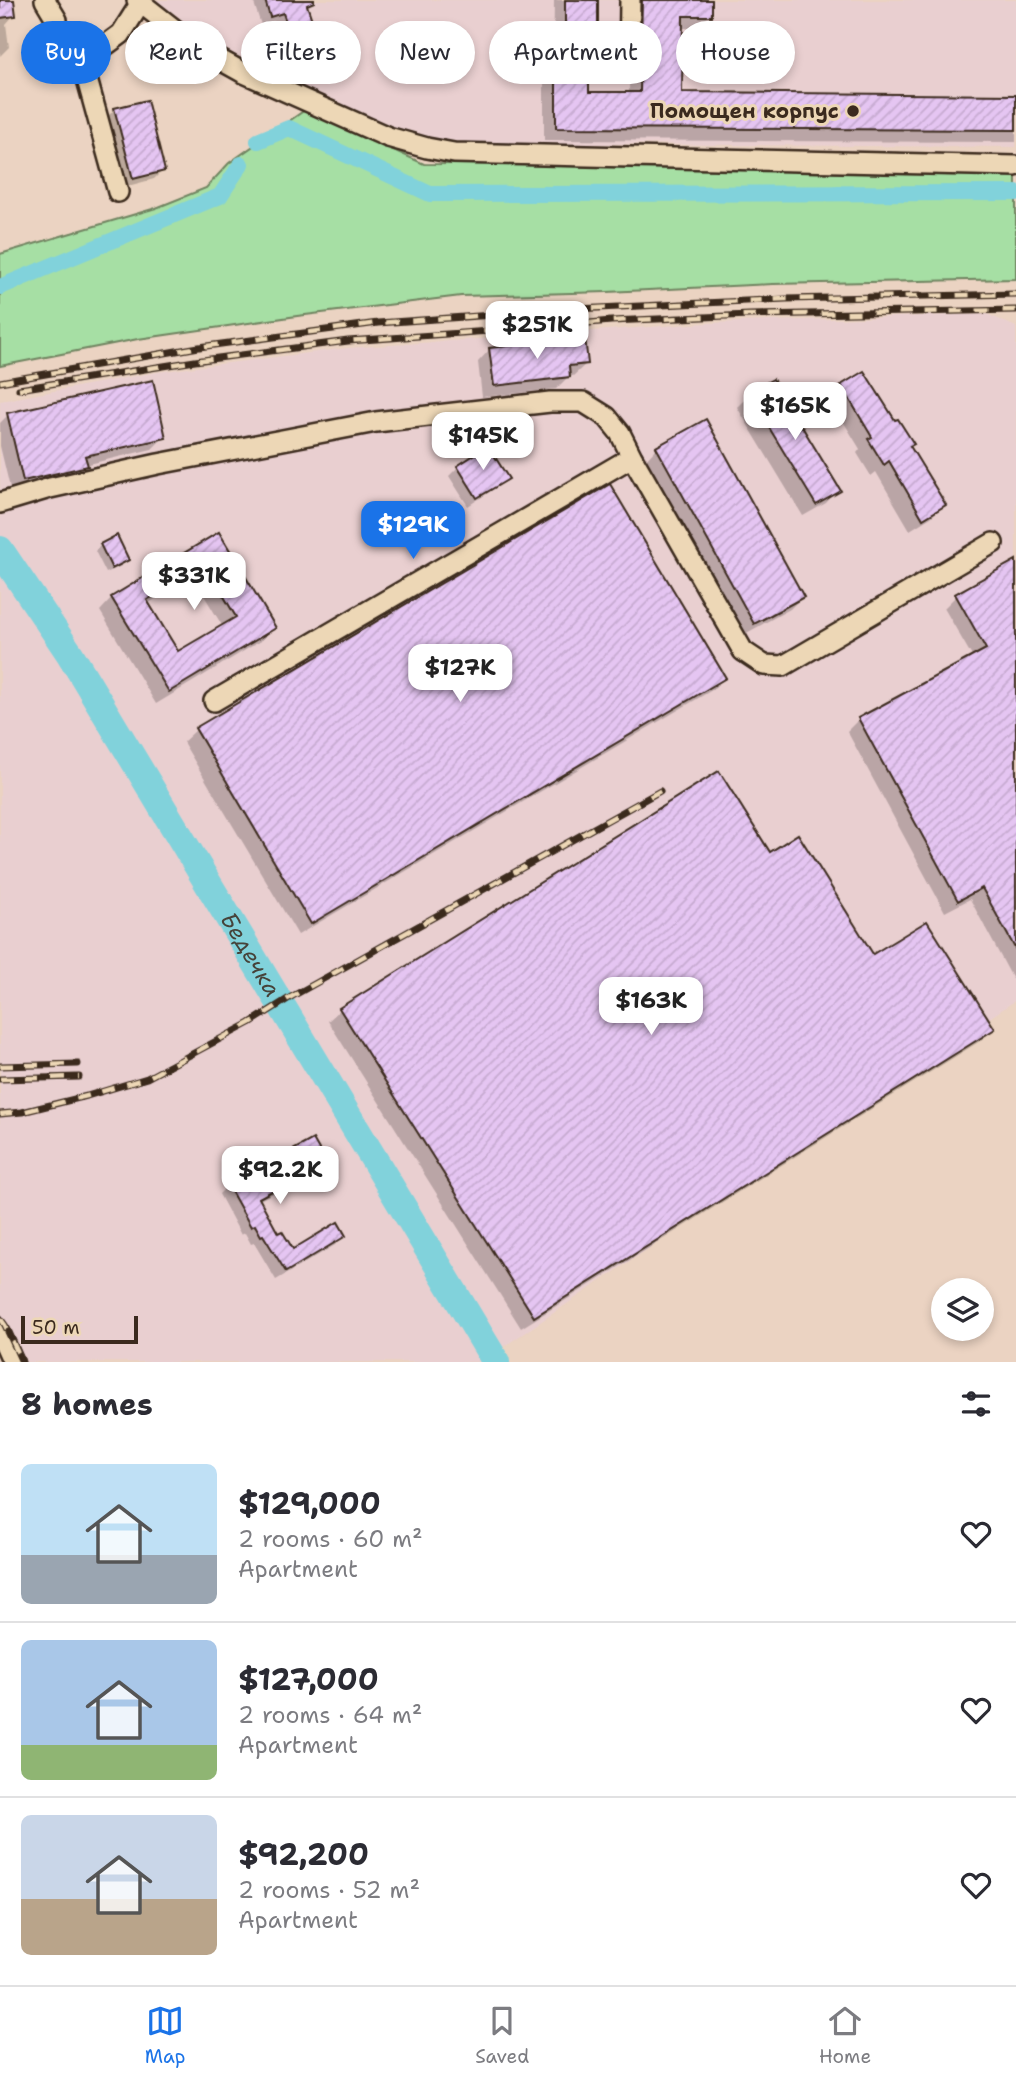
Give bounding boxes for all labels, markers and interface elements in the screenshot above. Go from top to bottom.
chip: Buy [21,21,111,84]
chip: Rent [125,21,227,84]
chip: Filters [241,21,361,84]
chip: New [375,21,475,84]
chip: Apartment [489,21,662,84]
chip: House [676,21,795,84]
place label: Помощен корпус [650,97,839,125]
marker: Помощен корпус [845,103,861,119]
pin: $251K [488,302,586,361]
text: $251K [502,309,572,339]
pin: $165K [746,382,844,442]
text: $165K [760,390,830,420]
pin: $145K [434,412,532,472]
text: $145K [448,420,518,450]
pin: $129K [364,502,462,561]
text: $129K [377,509,449,539]
pin: $331K [145,552,243,612]
text: $331K [158,560,230,590]
pin: $127K [411,644,509,704]
text: $127K [424,652,496,682]
water label: Бедечка [214,906,288,1002]
pin: $163K [602,978,700,1037]
text: $163K [615,985,687,1015]
pin: $92.2K [223,1146,337,1206]
text: $92.2K [238,1154,322,1184]
map controls [931,1278,994,1341]
button: layers [931,1278,994,1341]
scale bar [21,1313,138,1345]
text: 50 m [32,1315,80,1340]
text: 8 homes [21,1384,153,1425]
icon: filters [957,1385,995,1423]
text: $129,000 [238,1483,381,1524]
icon: home [77,1492,161,1576]
icon: heart [957,1515,995,1553]
text: 2 rooms · 60 m² [238,1524,423,1554]
text: Apartment [238,1554,358,1584]
text: $127,000 [238,1659,379,1700]
icon: home [77,1668,161,1752]
icon: heart [957,1691,995,1729]
text: 2 rooms · 64 m² [238,1700,422,1730]
text: Apartment [238,1730,358,1760]
text: $92,200 [238,1834,369,1875]
icon: home [77,1843,161,1927]
icon: heart [957,1866,995,1904]
text: 2 rooms · 52 m² [238,1875,420,1905]
text: Apartment [238,1905,358,1935]
tab: Map [145,2002,186,2069]
tab: Saved [475,2002,529,2069]
tab: Home [819,2002,871,2069]

